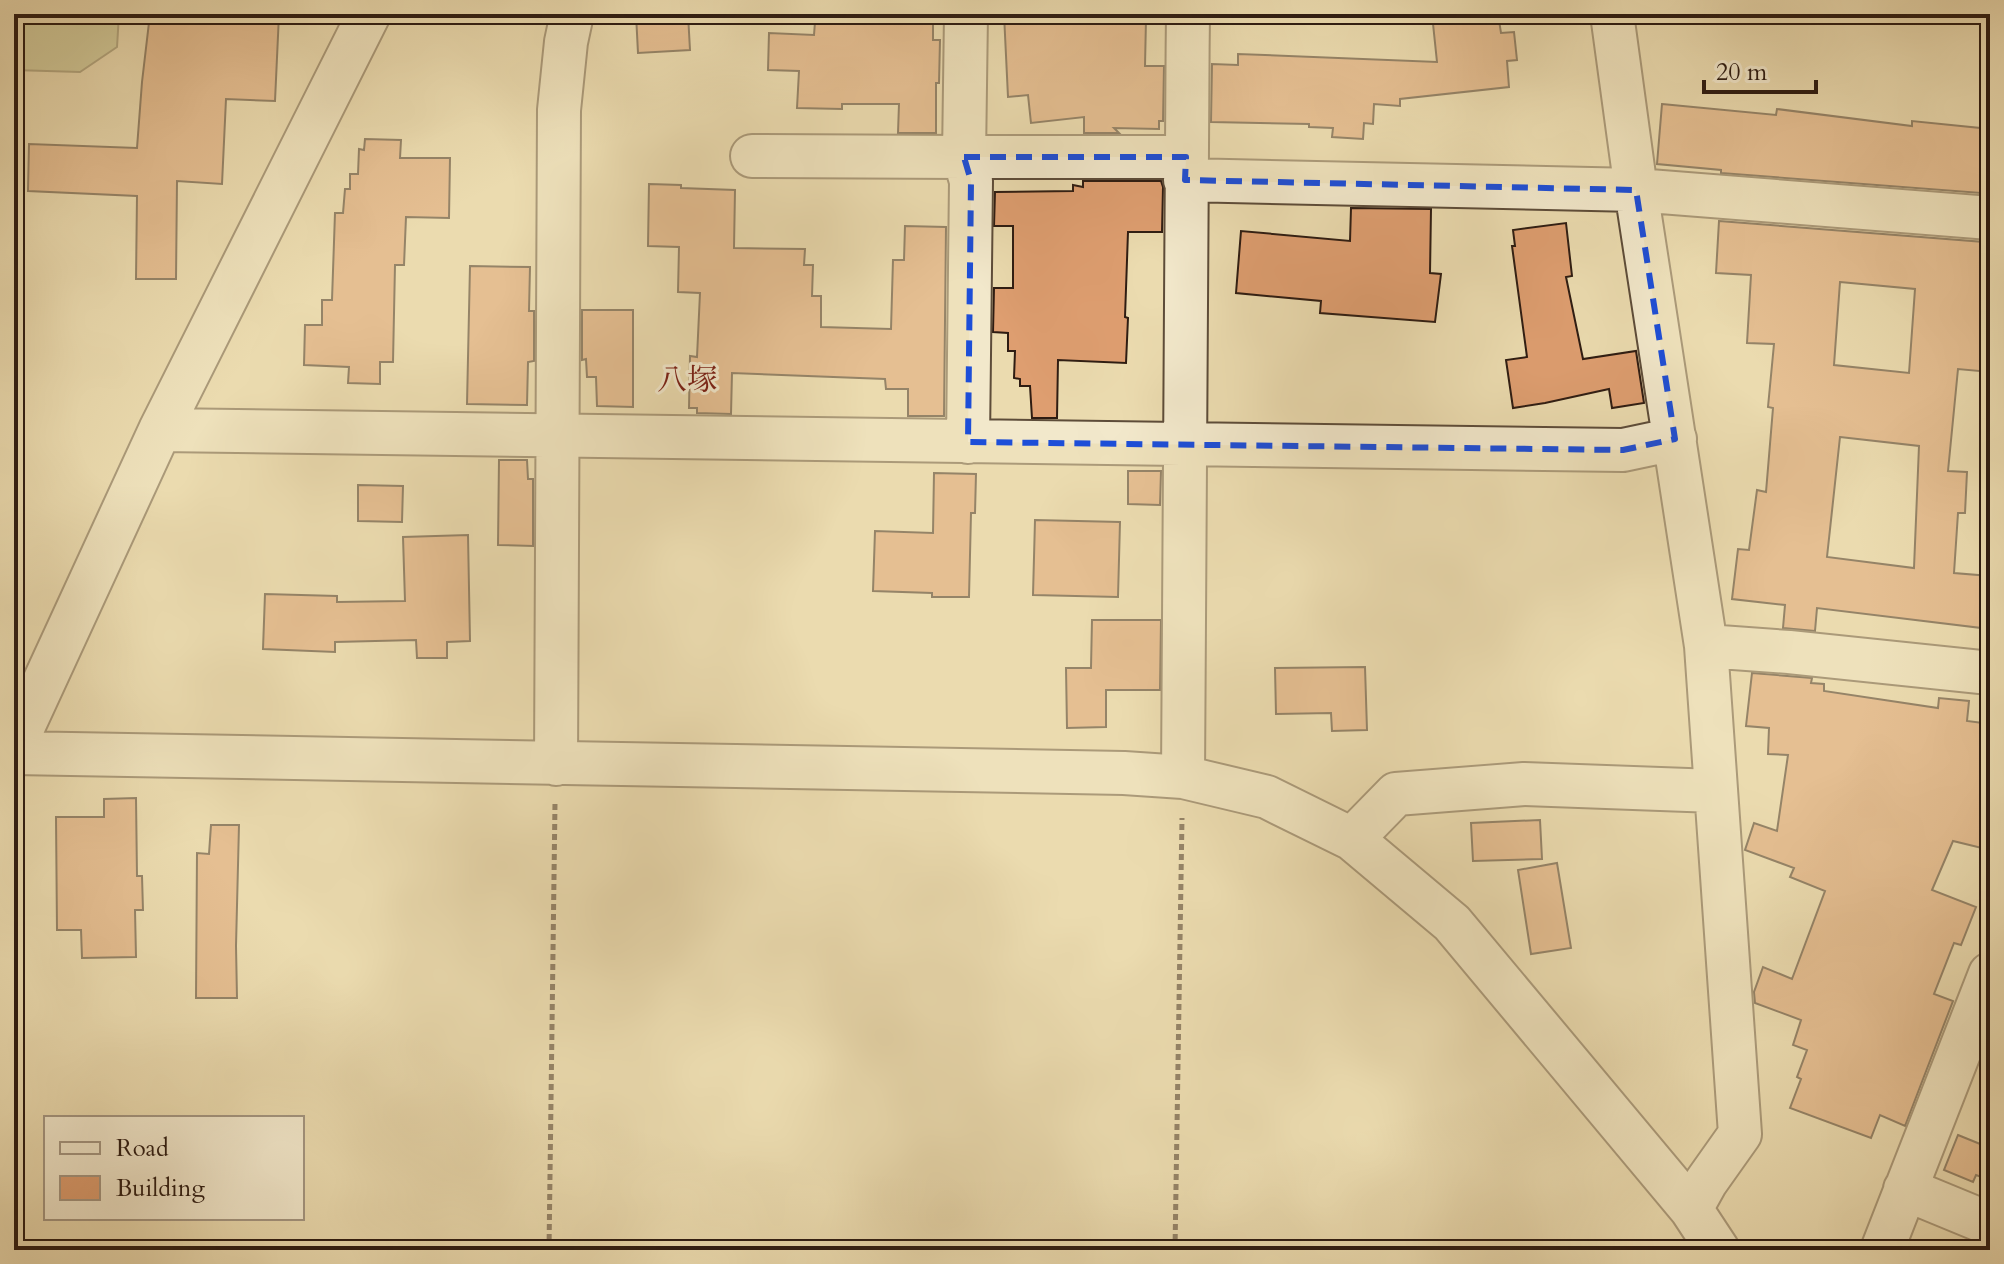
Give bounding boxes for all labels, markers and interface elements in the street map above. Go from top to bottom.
scale bar [1704,44,1816,94]
text: 20 m [1716,56,1768,89]
district label: 八塚 [657,360,717,401]
legend [44,1116,304,1220]
text: Road [116,1132,169,1165]
text: Building [116,1172,206,1205]

